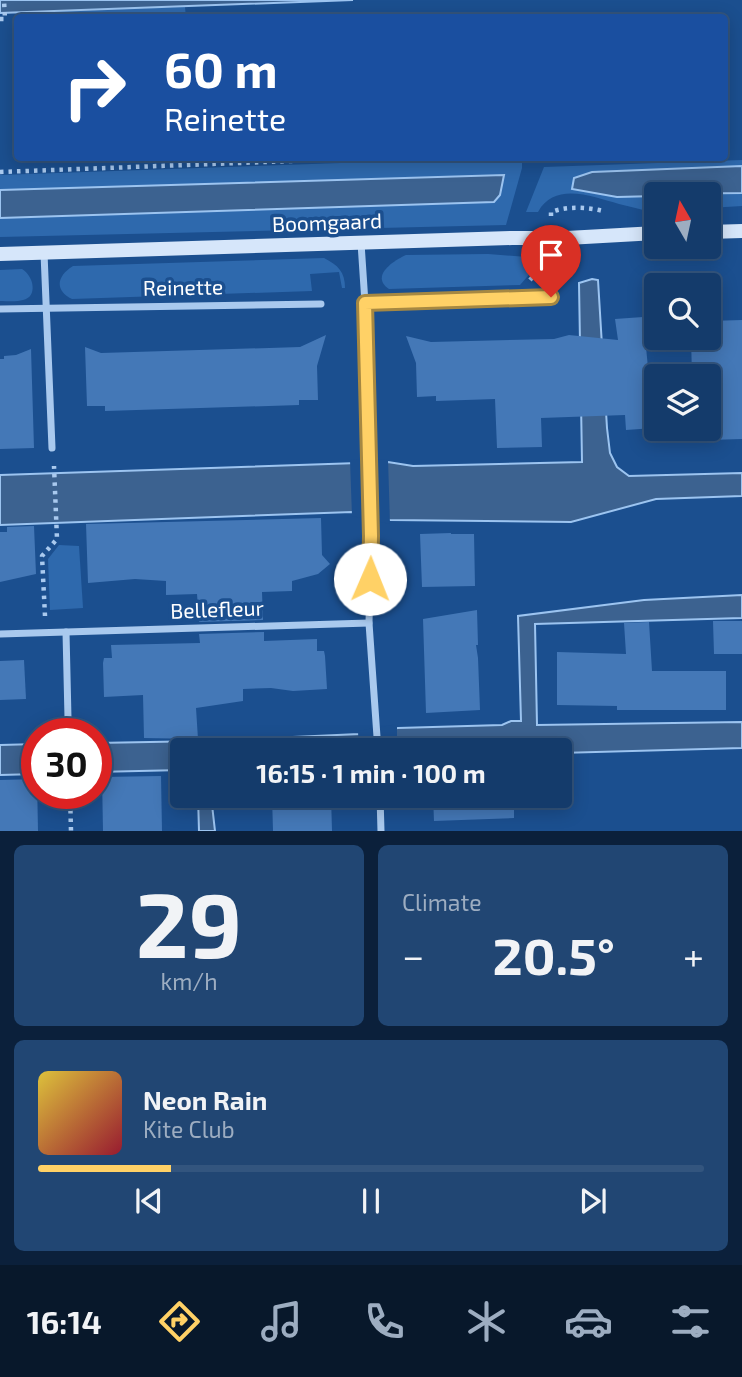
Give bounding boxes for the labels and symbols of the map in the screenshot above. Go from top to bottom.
north arrow [644,182,721,259]
street label: Boomgaard [271,207,382,236]
pin [521,225,581,297]
street label: Reinette [143,273,223,300]
position arrow [333,542,407,616]
street label: Bellefleur [170,594,265,623]
speed limit sign: 30 [21,718,112,809]

